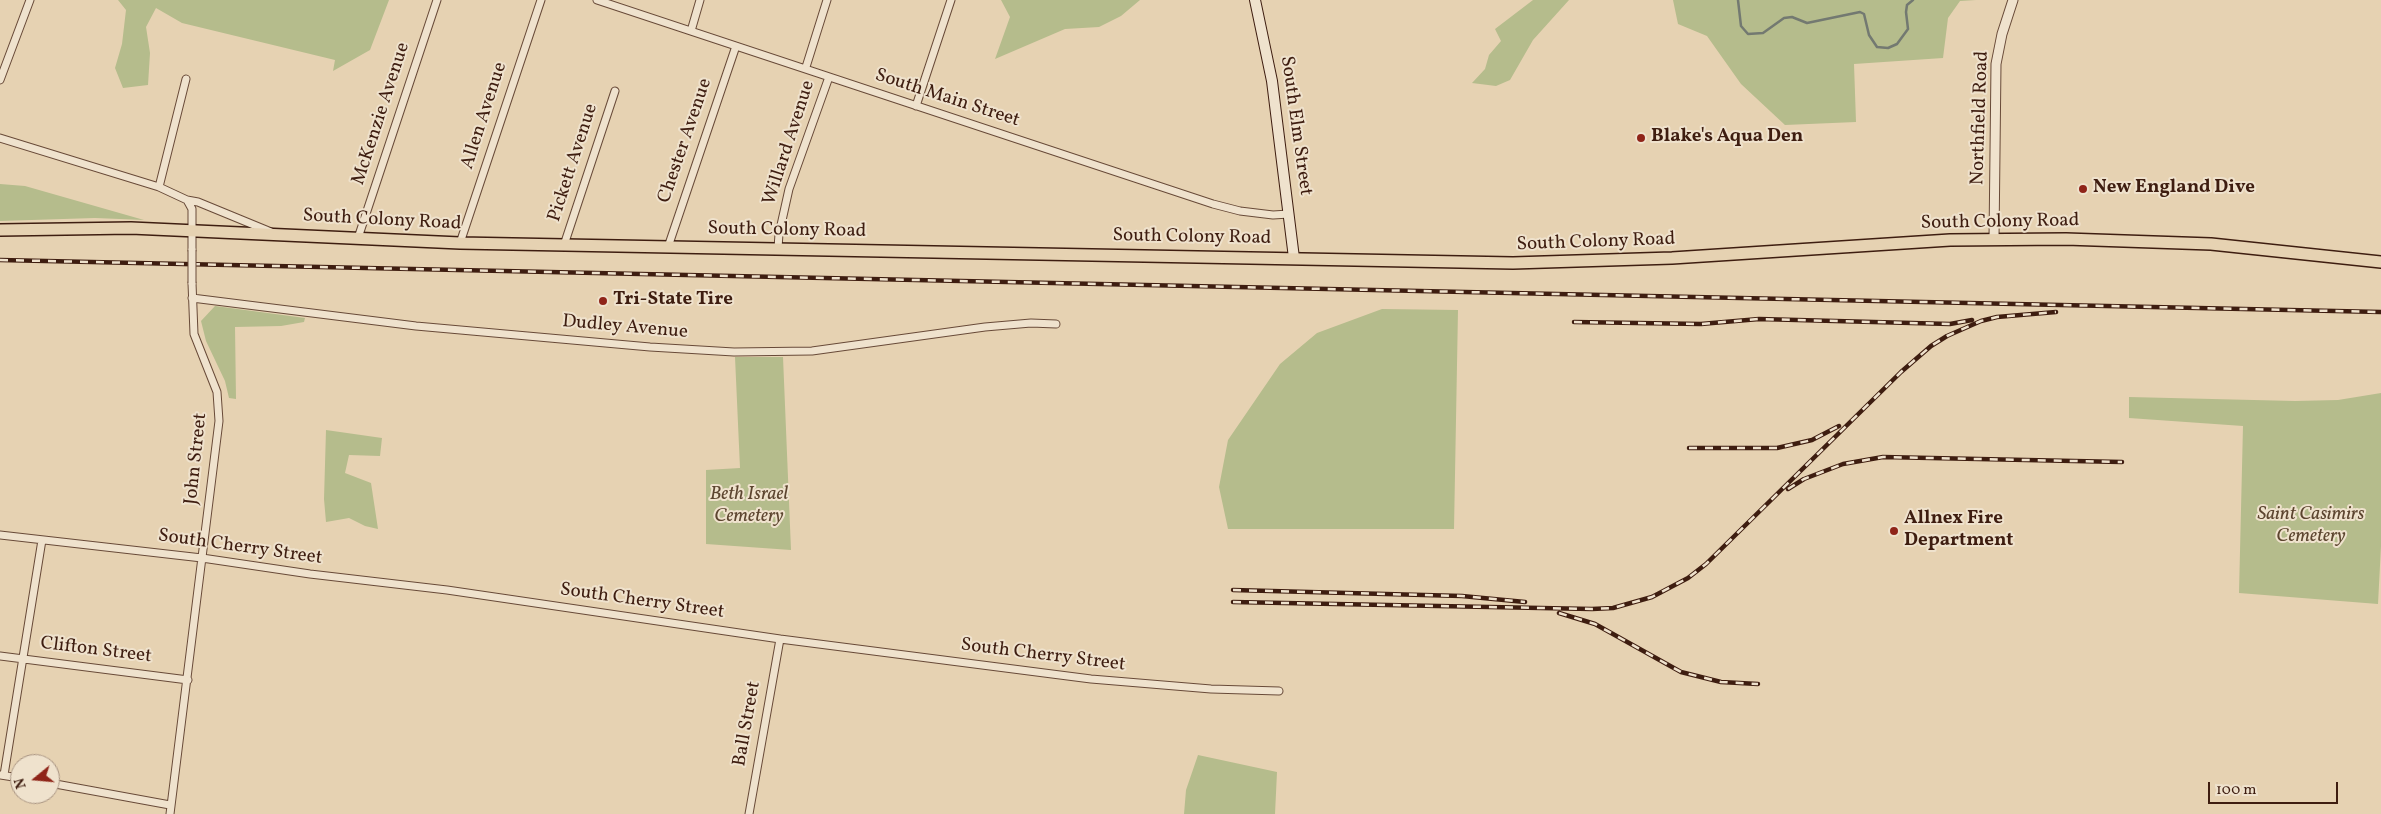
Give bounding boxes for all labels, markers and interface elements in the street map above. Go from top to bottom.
street label: McKenzie Avenue [348,40,416,188]
street label: Northfield Road [1967,51,1995,185]
street label: South Elm Street [1274,55,1316,197]
street label: Allen Avenue [457,60,513,172]
street label: South Main Street [872,65,1022,133]
street label: Chester Avenue [654,76,718,206]
street label: Willard Avenue [759,78,821,208]
street label: Pickett Avenue [544,101,604,225]
place label: Blake's Aqua Den [1651,127,1803,149]
marker: Blake's Aqua Den [1635,132,1647,144]
place label: New England Dive [2093,178,2255,200]
marker: New England Dive [2077,183,2089,195]
street label: South Colony Road [302,205,462,237]
street label: South Colony Road [1920,210,2080,236]
street label: South Colony Road [707,218,867,244]
street label: South Colony Road [1112,225,1272,251]
street label: South Colony Road [1516,229,1676,257]
place label: Tri-State Tire [613,290,733,312]
marker: Tri-State Tire [597,295,609,307]
street label: Dudley Avenue [561,311,689,345]
street label: John Street [181,412,213,506]
park label: Beth Israel Cemetery [710,485,788,529]
park label: Saint Casimirs Cemetery [2257,505,2365,549]
place label: Allnex Fire Department [1904,509,2014,553]
street label: South Cherry Street [156,525,324,571]
marker: Allnex Fire Department [1888,525,1900,537]
street label: South Cherry Street [558,579,726,625]
street label: Clifton Street [39,633,153,669]
street label: South Cherry Street [959,635,1127,677]
street label: Ball Street [729,680,767,768]
north arrow [10,754,60,804]
scale bar [2211,772,2341,804]
text: N [11,776,32,791]
text: 100 m [2216,780,2256,801]

